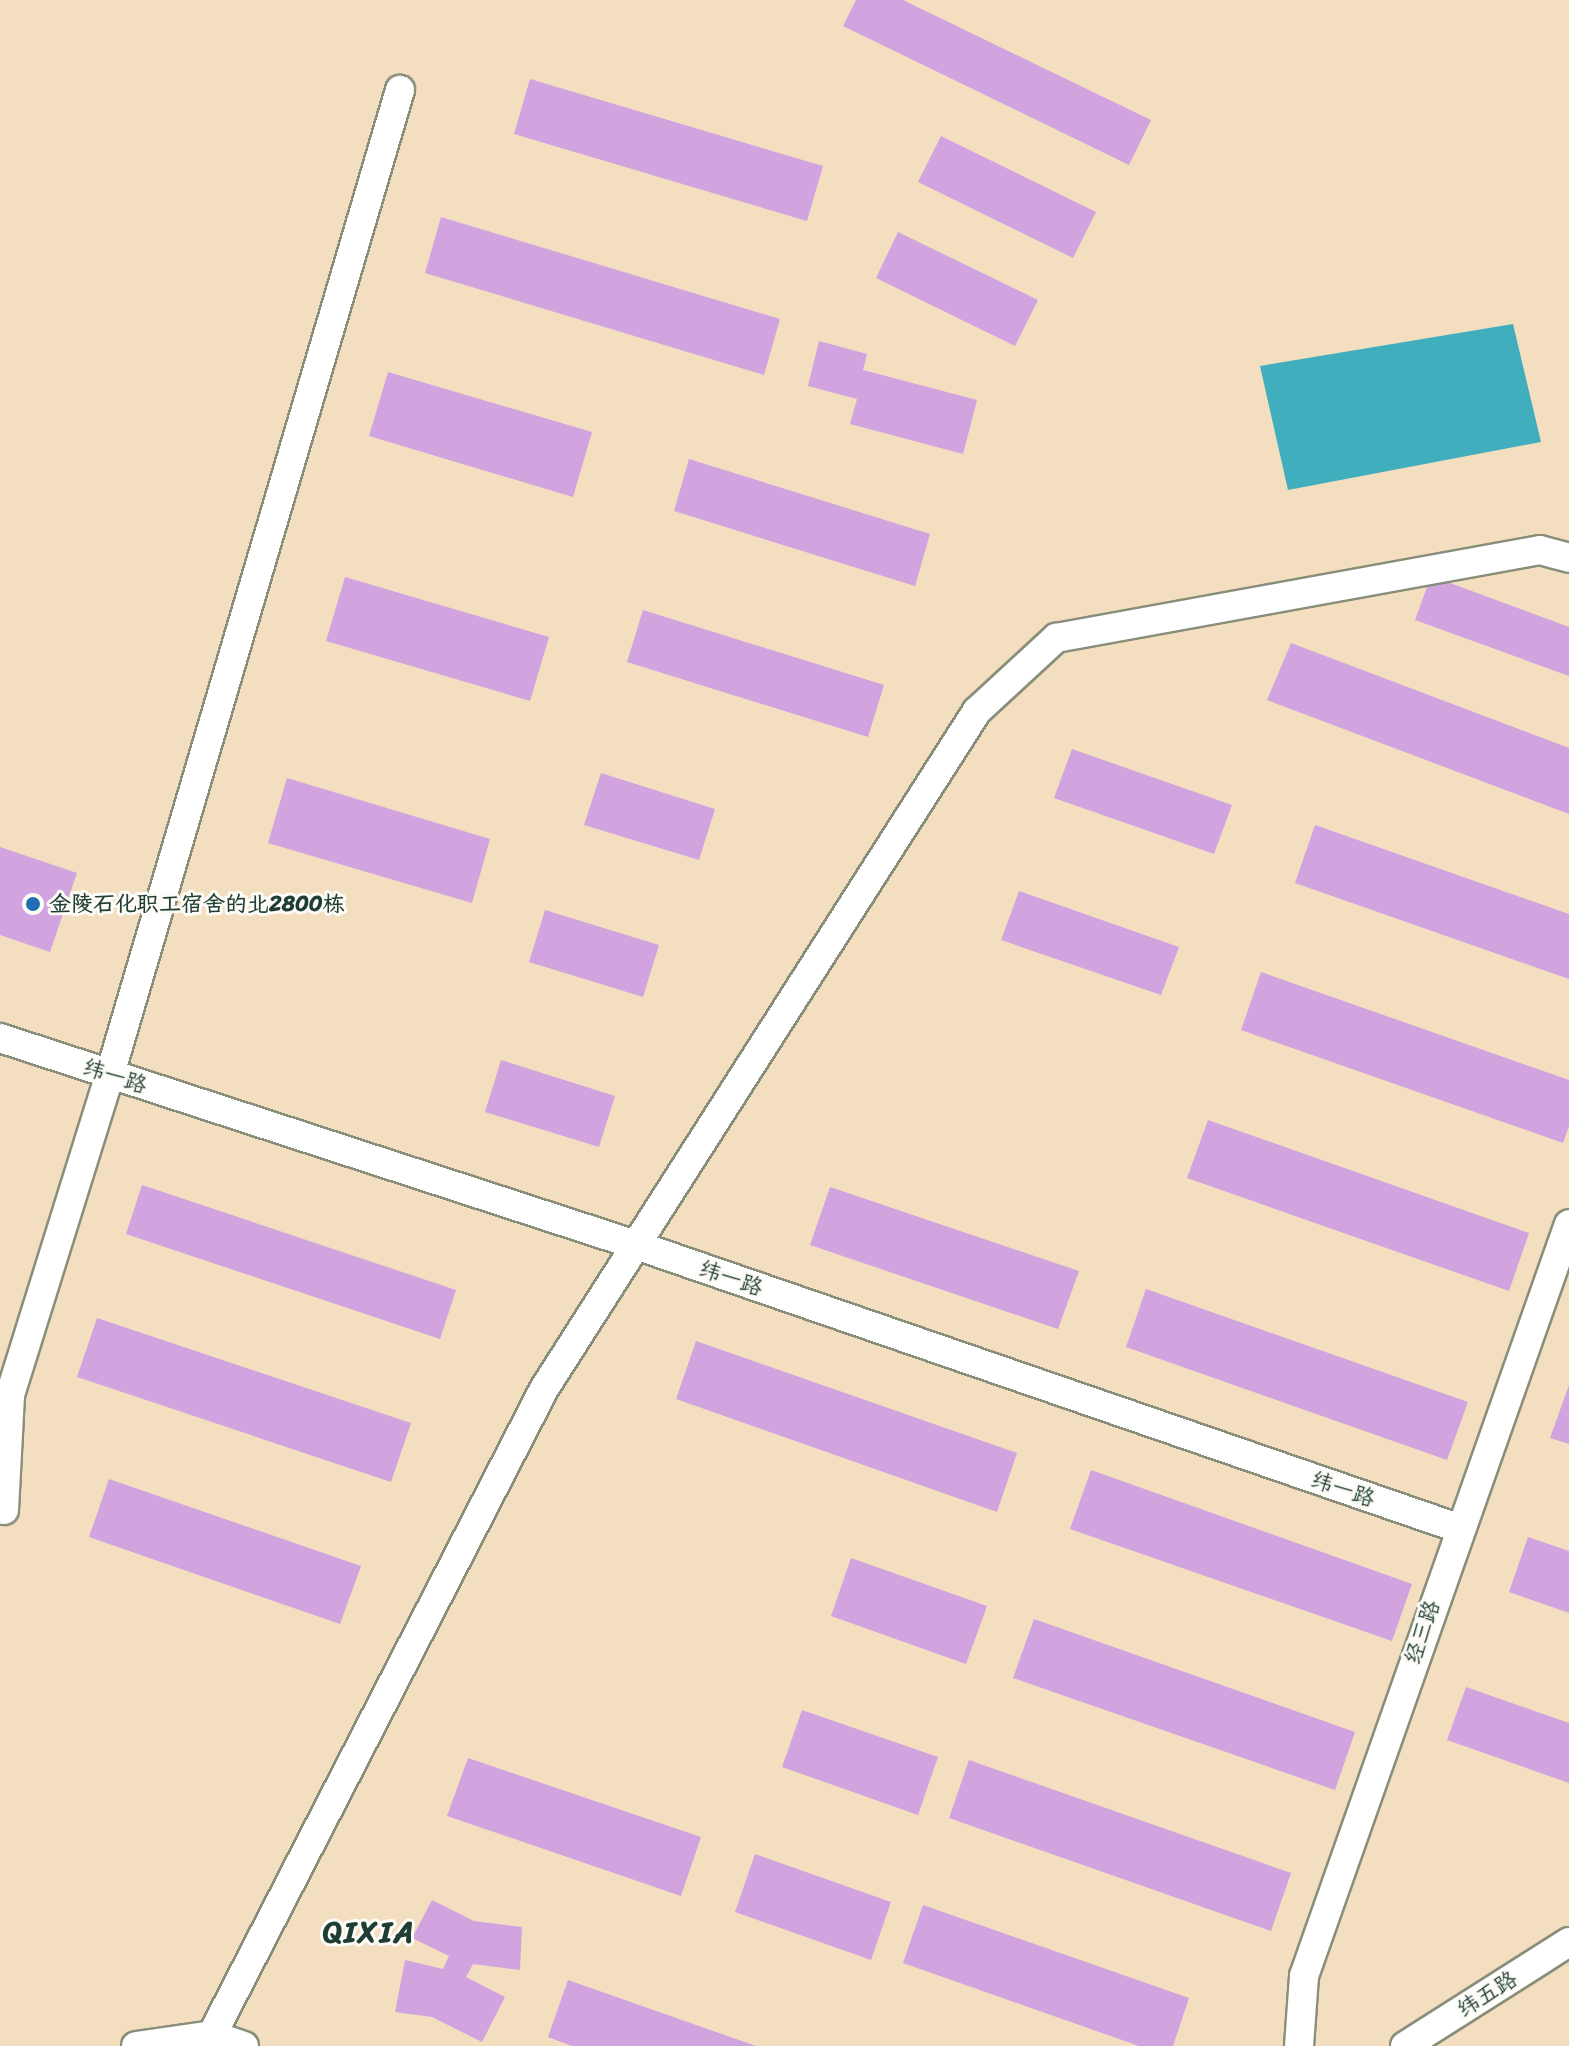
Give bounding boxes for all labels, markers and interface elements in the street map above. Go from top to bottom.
place label: 金陵石化职工宿舍的北2800栋 [49,891,345,917]
marker: 金陵石化职工宿舍的北2800栋 [24,895,42,913]
street label: 纬一路 [80,1053,150,1099]
street label: 纬一路 [696,1255,766,1301]
street label: 纬一路 [1308,1466,1378,1512]
street label: 经三路 [1399,1597,1445,1667]
district label: QIXIA [324,1914,414,1950]
street label: 纬五路 [1452,1965,1522,2023]

